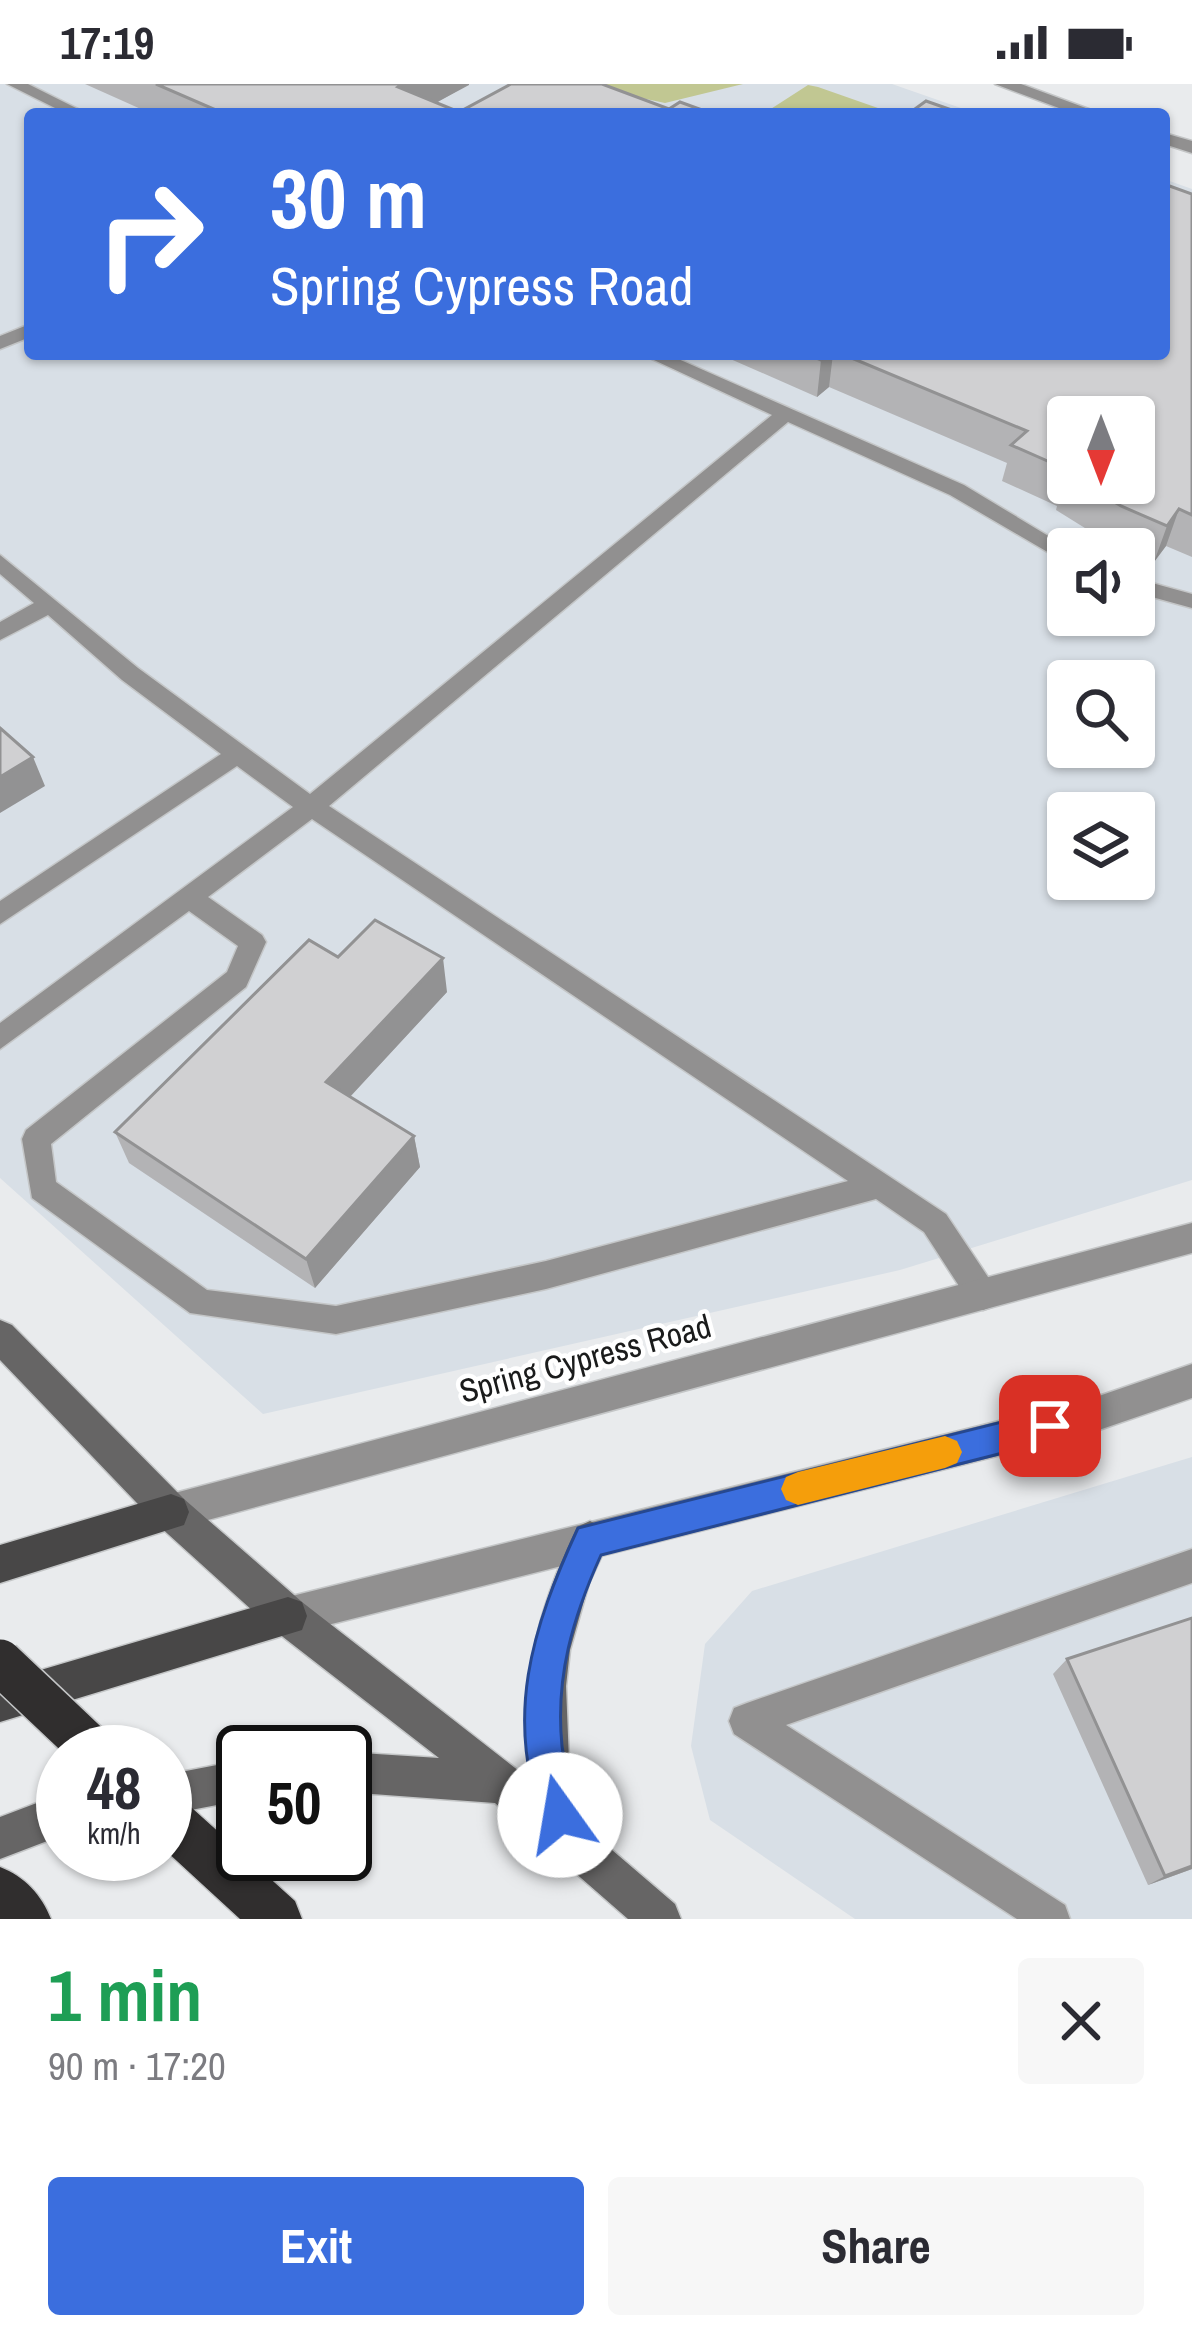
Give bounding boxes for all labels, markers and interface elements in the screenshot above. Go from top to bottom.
text: 17:19 [60,12,154,73]
text: 30 m [270,141,427,254]
icon: right [72,156,228,312]
text: Spring Cypress Road [270,249,693,322]
north arrow [1047,396,1155,504]
map controls [1047,396,1155,900]
button: sound [1047,528,1155,636]
button: search [1047,660,1155,768]
button: layers [1047,792,1155,900]
street label: Spring Cypress Road [454,1303,716,1413]
pin [999,1375,1101,1477]
icon: arrive [1017,1393,1083,1459]
speed limit sign: 50 [216,1725,372,1881]
text: 48 [87,1747,141,1828]
position arrow [497,1752,623,1878]
text: km/h [87,1813,141,1853]
text: 1 min [48,1946,202,2043]
button: close [1018,1958,1144,2084]
text: 90 m · 17:20 [48,2040,226,2092]
button: Exit [48,2177,584,2315]
button: Share [608,2177,1144,2315]

